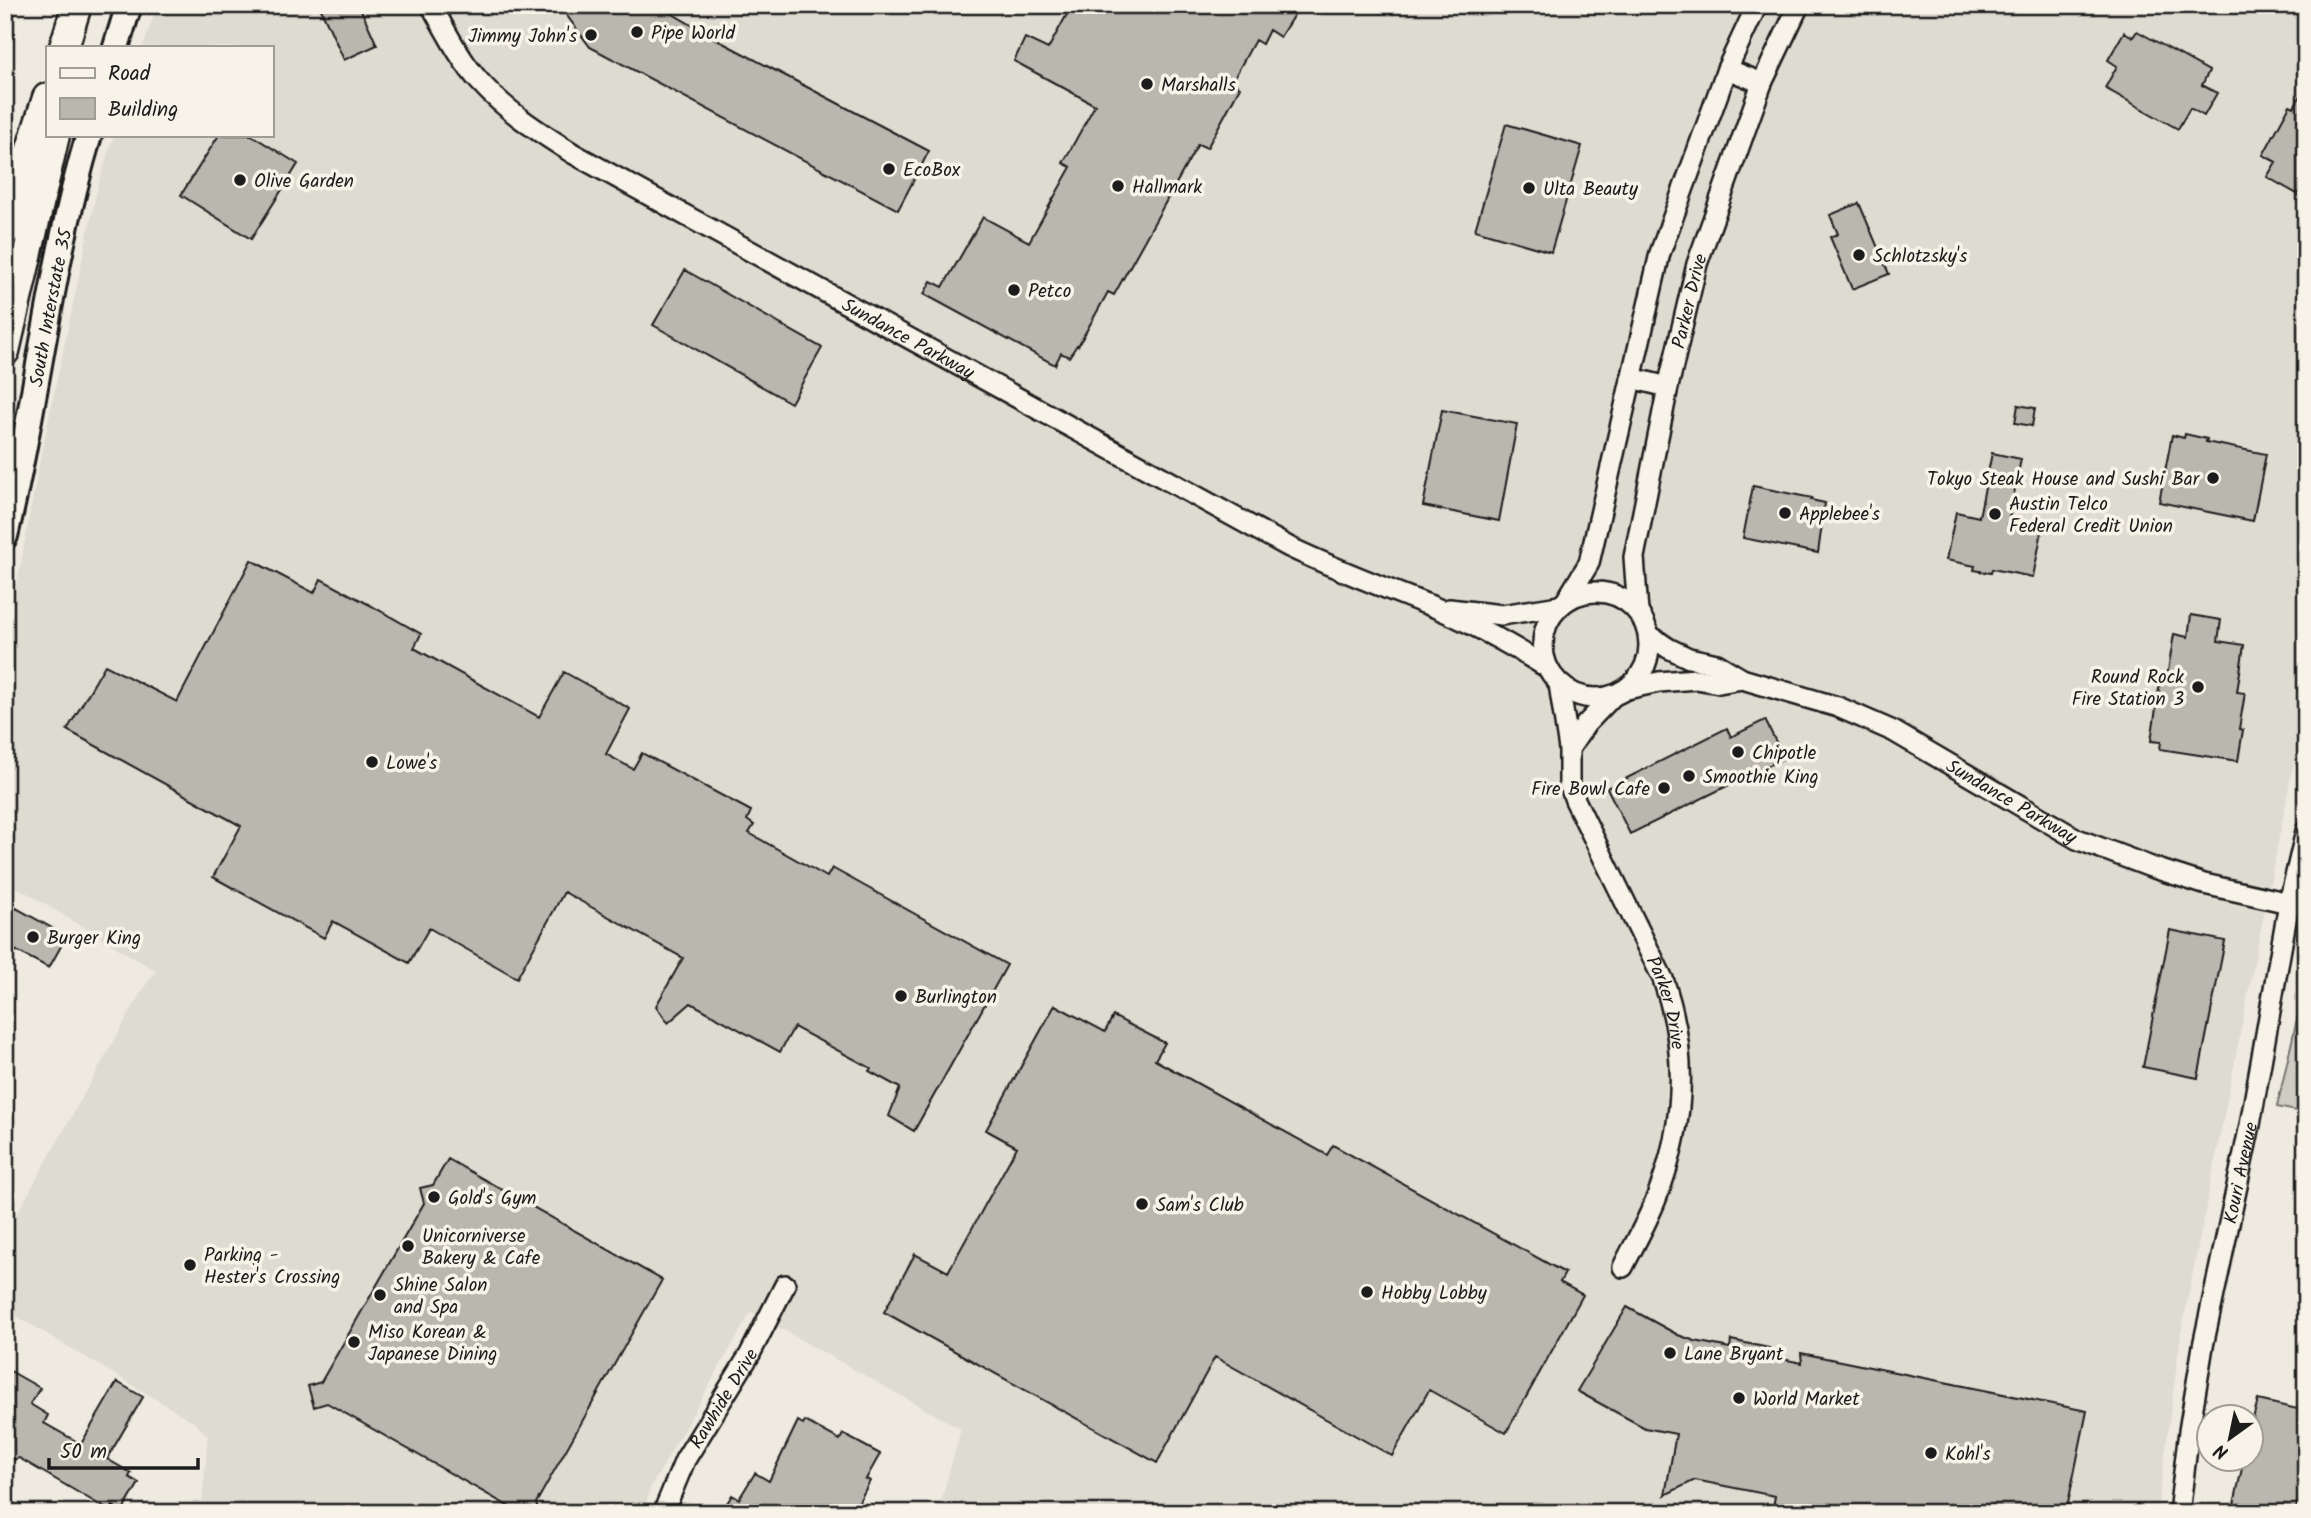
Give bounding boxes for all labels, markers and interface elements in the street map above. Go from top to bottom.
place label: Pipe World [651,19,735,49]
place label: Jimmy John's [468,22,577,52]
marker: Pipe World [629,24,645,40]
marker: Jimmy John's [583,27,599,43]
legend [46,46,273,136]
text: Road [108,58,151,91]
place label: Marshalls [1161,71,1236,101]
marker: Marshalls [1139,76,1155,92]
text: Building [108,94,178,127]
place label: EcoBox [903,156,961,186]
marker: EcoBox [881,161,897,177]
place label: Olive Garden [254,167,354,197]
marker: Olive Garden [232,172,248,188]
place label: Hallmark [1132,173,1202,203]
place label: Ulta Beauty [1543,175,1639,205]
marker: Hallmark [1110,178,1126,194]
marker: Ulta Beauty [1521,180,1537,196]
street label: South Interstate 35 [22,224,82,389]
place label: Schlotzsky's [1873,242,1967,272]
marker: Schlotzsky's [1851,247,1867,263]
street label: Parker Drive [1665,249,1717,352]
place label: Petco [1028,277,1071,307]
marker: Petco [1006,282,1022,298]
street label: Sundance Parkway [836,291,980,389]
place label: Tokyo Steak House and Sushi Bar [1927,465,2201,495]
marker: Tokyo Steak House and Sushi Bar [2205,470,2221,486]
place label: Austin Telco Federal Credit Union [2009,490,2173,542]
place label: Applebee's [1799,500,1880,530]
marker: Applebee's [1777,505,1793,521]
marker: Austin Telco Federal Credit Union [1987,506,2003,522]
place label: Round Rock Fire Station 3 [2072,663,2184,715]
marker: Round Rock Fire Station 3 [2190,679,2206,695]
place label: Chipotle [1752,739,1817,769]
marker: Chipotle [1730,744,1746,760]
place label: Lowe's [386,749,437,779]
street label: Sundance Parkway [1940,752,2083,853]
marker: Lowe's [364,754,380,770]
place label: Smoothie King [1703,763,1819,793]
marker: Smoothie King [1681,768,1697,784]
place label: Fire Bowl Cafe [1531,775,1650,805]
marker: Fire Bowl Cafe [1656,780,1672,796]
place label: Burger King [47,924,141,954]
marker: Burger King [25,929,41,945]
street label: Parker Drive [1637,951,1692,1052]
place label: Burlington [915,983,997,1013]
marker: Burlington [893,988,909,1004]
street label: Kouri Avenue [2216,1119,2267,1227]
place label: Gold's Gym [448,1184,536,1214]
marker: Gold's Gym [426,1189,442,1205]
place label: Sam's Club [1156,1191,1244,1221]
marker: Sam's Club [1134,1196,1150,1212]
place label: Unicorniverse Bakery & Cafe [422,1222,541,1274]
marker: Unicorniverse Bakery & Cafe [400,1238,416,1254]
place label: Parking - Hester's Crossing [204,1241,340,1293]
marker: Parking - Hester's Crossing [182,1257,198,1273]
place label: Shine Salon and Spa [394,1271,487,1323]
place label: Hobby Lobby [1381,1279,1488,1309]
marker: Hobby Lobby [1359,1284,1375,1300]
marker: Shine Salon and Spa [372,1287,388,1303]
place label: Miso Korean & Japanese Dining [368,1318,497,1370]
marker: Miso Korean & Japanese Dining [346,1334,362,1350]
place label: Lane Bryant [1684,1340,1784,1370]
street label: Rawhide Drive [682,1344,767,1455]
marker: Lane Bryant [1662,1345,1678,1361]
place label: World Market [1753,1385,1860,1415]
marker: World Market [1731,1390,1747,1406]
north arrow [2196,1402,2266,1472]
scale bar [49,1427,198,1471]
text: N [2209,1435,2235,1466]
text: 50 m [60,1436,107,1469]
place label: Kohl's [1945,1440,1991,1470]
marker: Kohl's [1923,1445,1939,1461]

